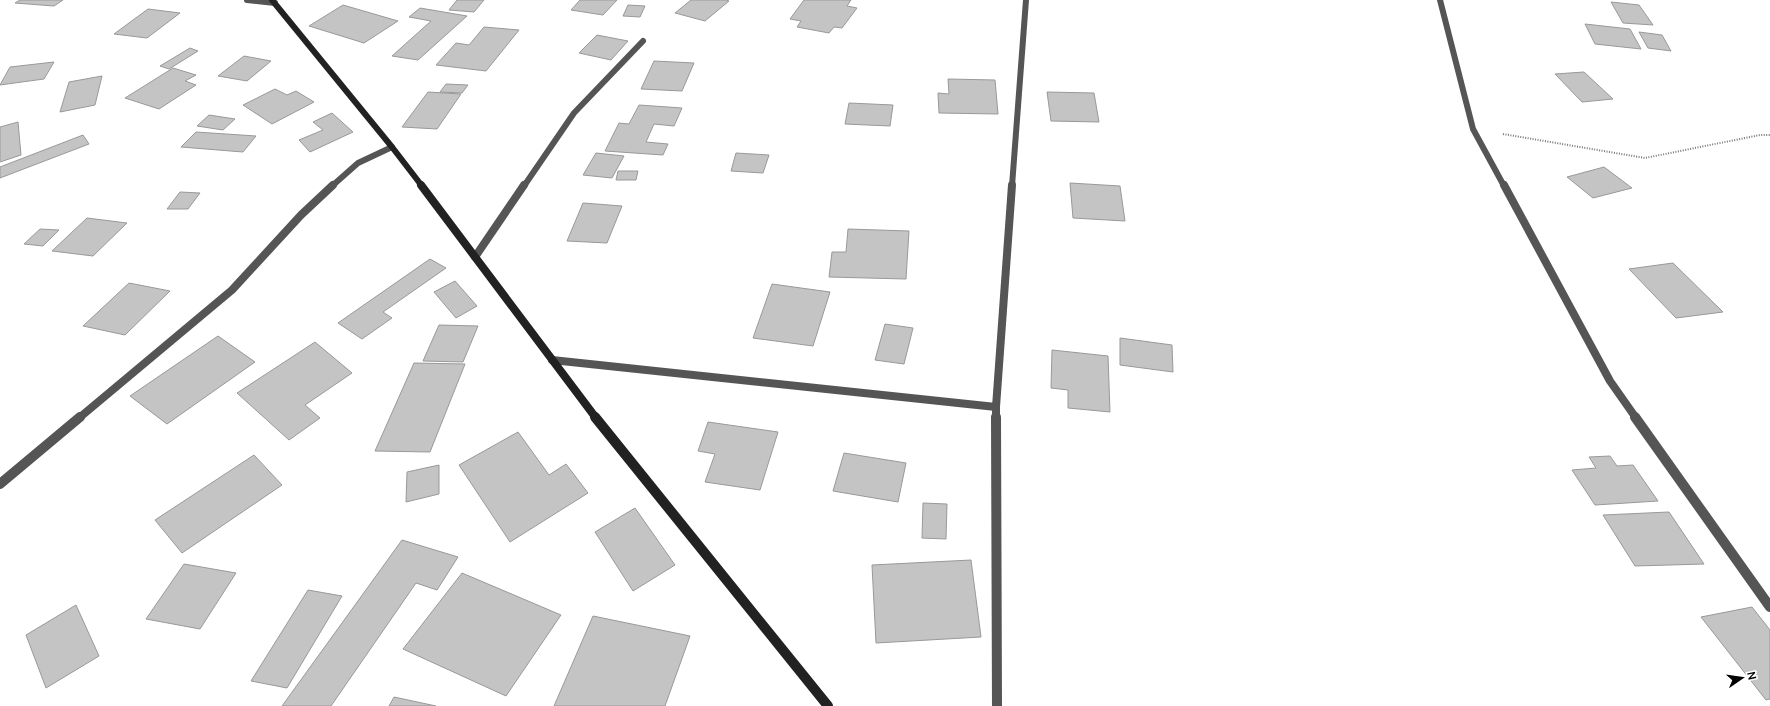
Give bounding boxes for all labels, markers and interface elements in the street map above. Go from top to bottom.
north arrow [1722,658,1762,698]
text: N [1744,670,1760,681]

